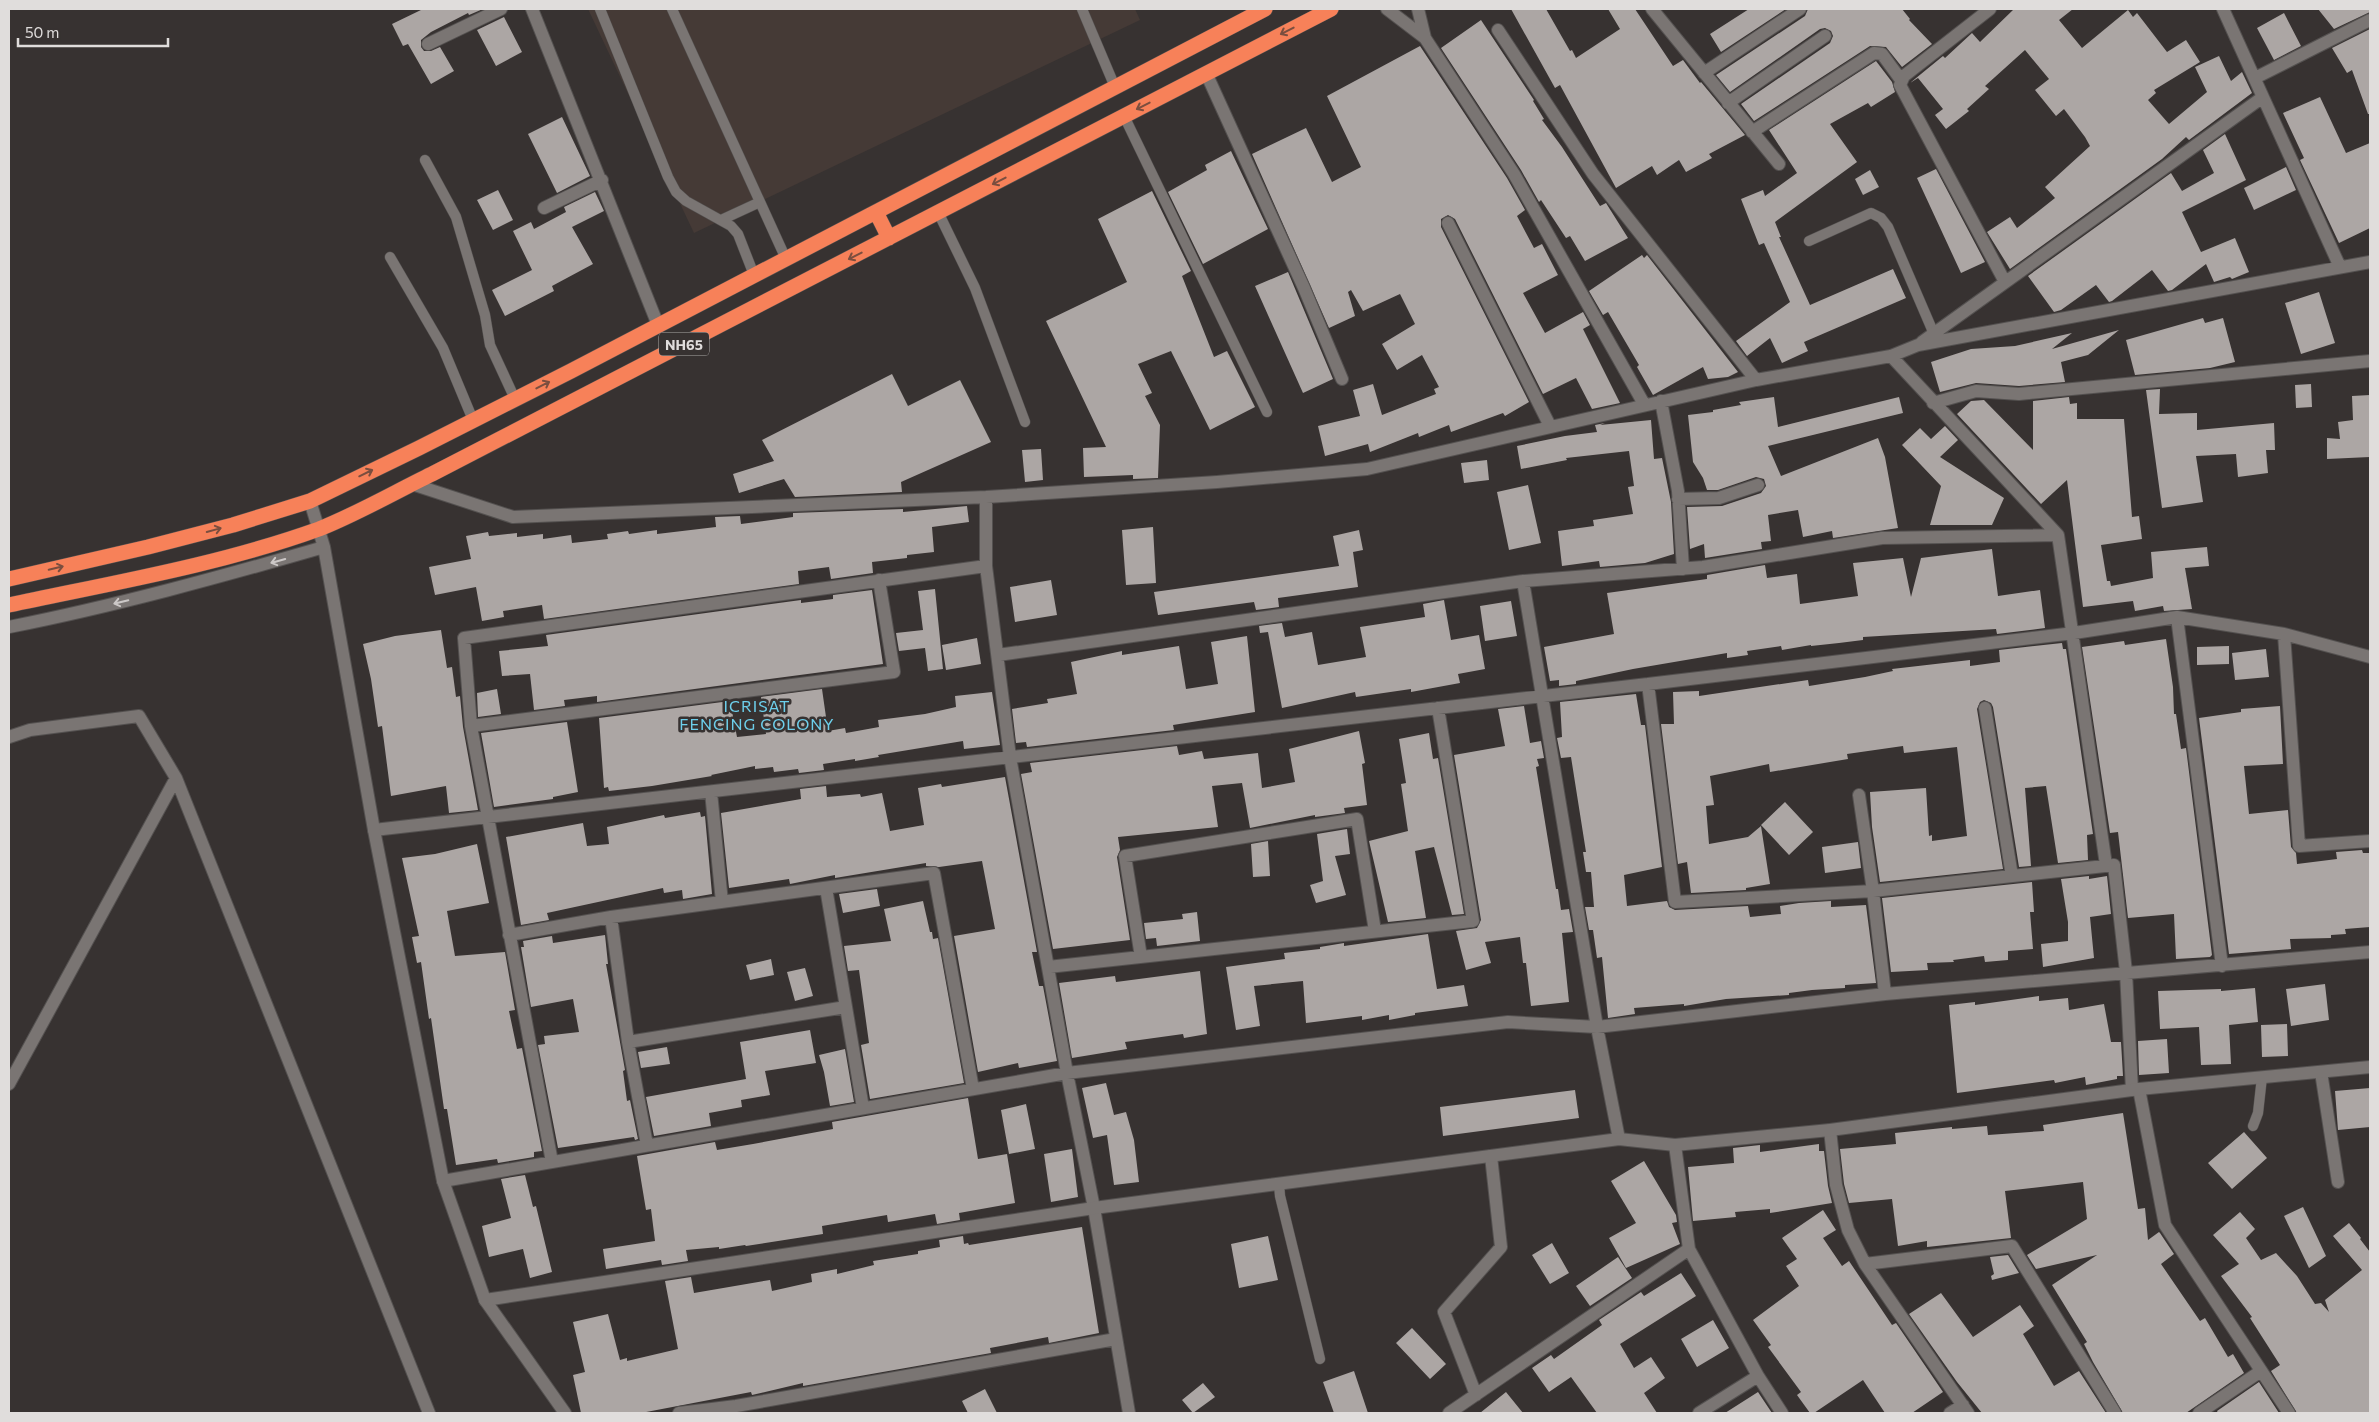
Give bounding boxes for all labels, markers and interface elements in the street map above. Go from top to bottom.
scale bar [18,15,168,47]
text: 50 m [25,23,59,41]
one-way arrow [1280,26,1295,36]
one-way arrow [1136,102,1151,111]
one-way arrow [992,177,1007,186]
one-way arrow [847,251,862,261]
road number: NH65 [659,332,709,356]
one-way arrow [535,380,550,389]
one-way arrow [358,468,373,478]
one-way arrow [206,525,222,534]
one-way arrow [270,556,286,566]
one-way arrow [48,563,64,572]
one-way arrow [113,598,129,607]
district label: ICRISAT FENCING COLONY [679,696,835,733]

